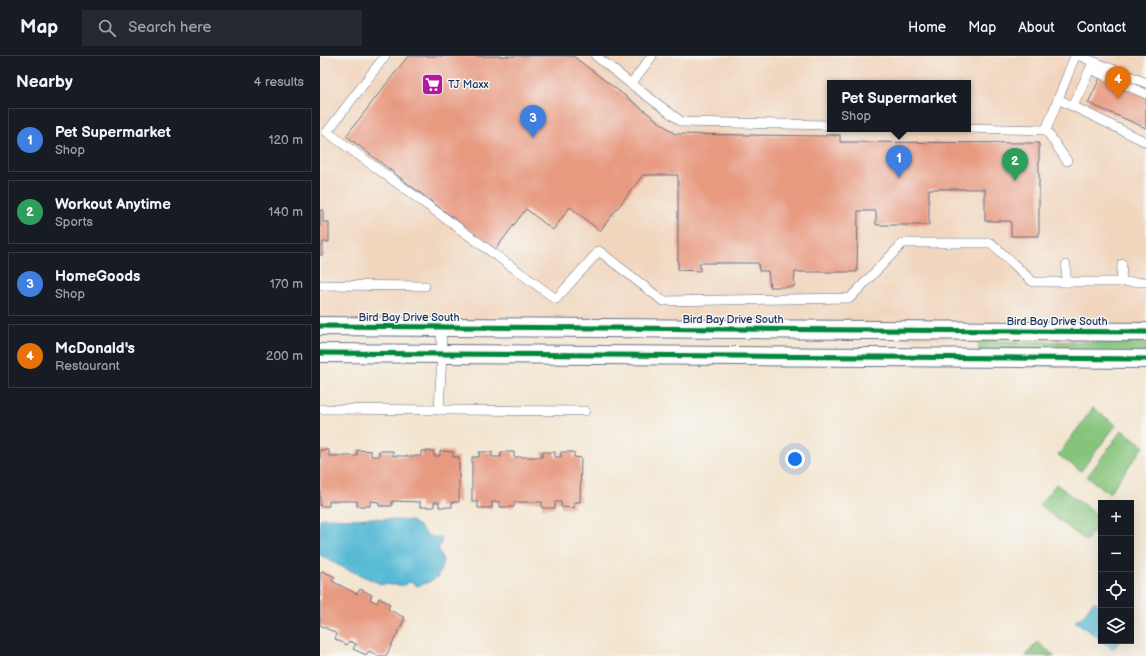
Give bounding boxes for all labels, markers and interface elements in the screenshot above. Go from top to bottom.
search box [82,10,362,46]
text: Map [20,16,58,39]
icon: search [96,17,118,39]
text: Search here [128,18,211,37]
text: Home [908,19,946,36]
text: Map [968,19,996,36]
text: About [1018,19,1055,36]
text: Contact [1077,19,1126,36]
pin: 4 [1105,66,1131,99]
supermarket icon: TJ Maxx [420,71,446,97]
text: Nearby [16,72,73,92]
text: 4 results [254,74,304,90]
place label: TJ Maxx [448,78,489,91]
popup [827,80,971,132]
text: Pet Supermarket [841,89,957,108]
pin: 3 [520,105,546,138]
text: Shop [841,108,871,124]
text: Pet Supermarket [55,123,171,142]
text: 1 [27,132,33,148]
text: 120 m [268,132,303,148]
text: Shop [55,142,85,158]
pin: 1 [886,145,912,178]
pin: 2 [1002,148,1028,181]
text: Workout Anytime [55,195,171,214]
text: 2 [26,204,34,220]
text: 140 m [268,204,303,220]
text: Sports [55,214,93,230]
text: HomeGoods [55,267,140,286]
text: 3 [26,276,34,292]
text: 170 m [270,276,303,292]
text: Shop [55,286,85,302]
street label: Bird Bay Drive South [358,311,460,324]
street label: Bird Bay Drive South [682,313,784,326]
street label: Bird Bay Drive South [1006,315,1108,328]
text: McDonald's [55,339,135,358]
text: 4 [26,348,34,364]
text: 200 m [266,348,303,364]
text: Restaurant [55,358,120,374]
your location [785,449,805,469]
map controls [1098,500,1134,644]
button: + [1098,500,1134,536]
button: − [1098,536,1134,572]
button: locate [1098,572,1134,608]
button: layers [1098,608,1134,644]

